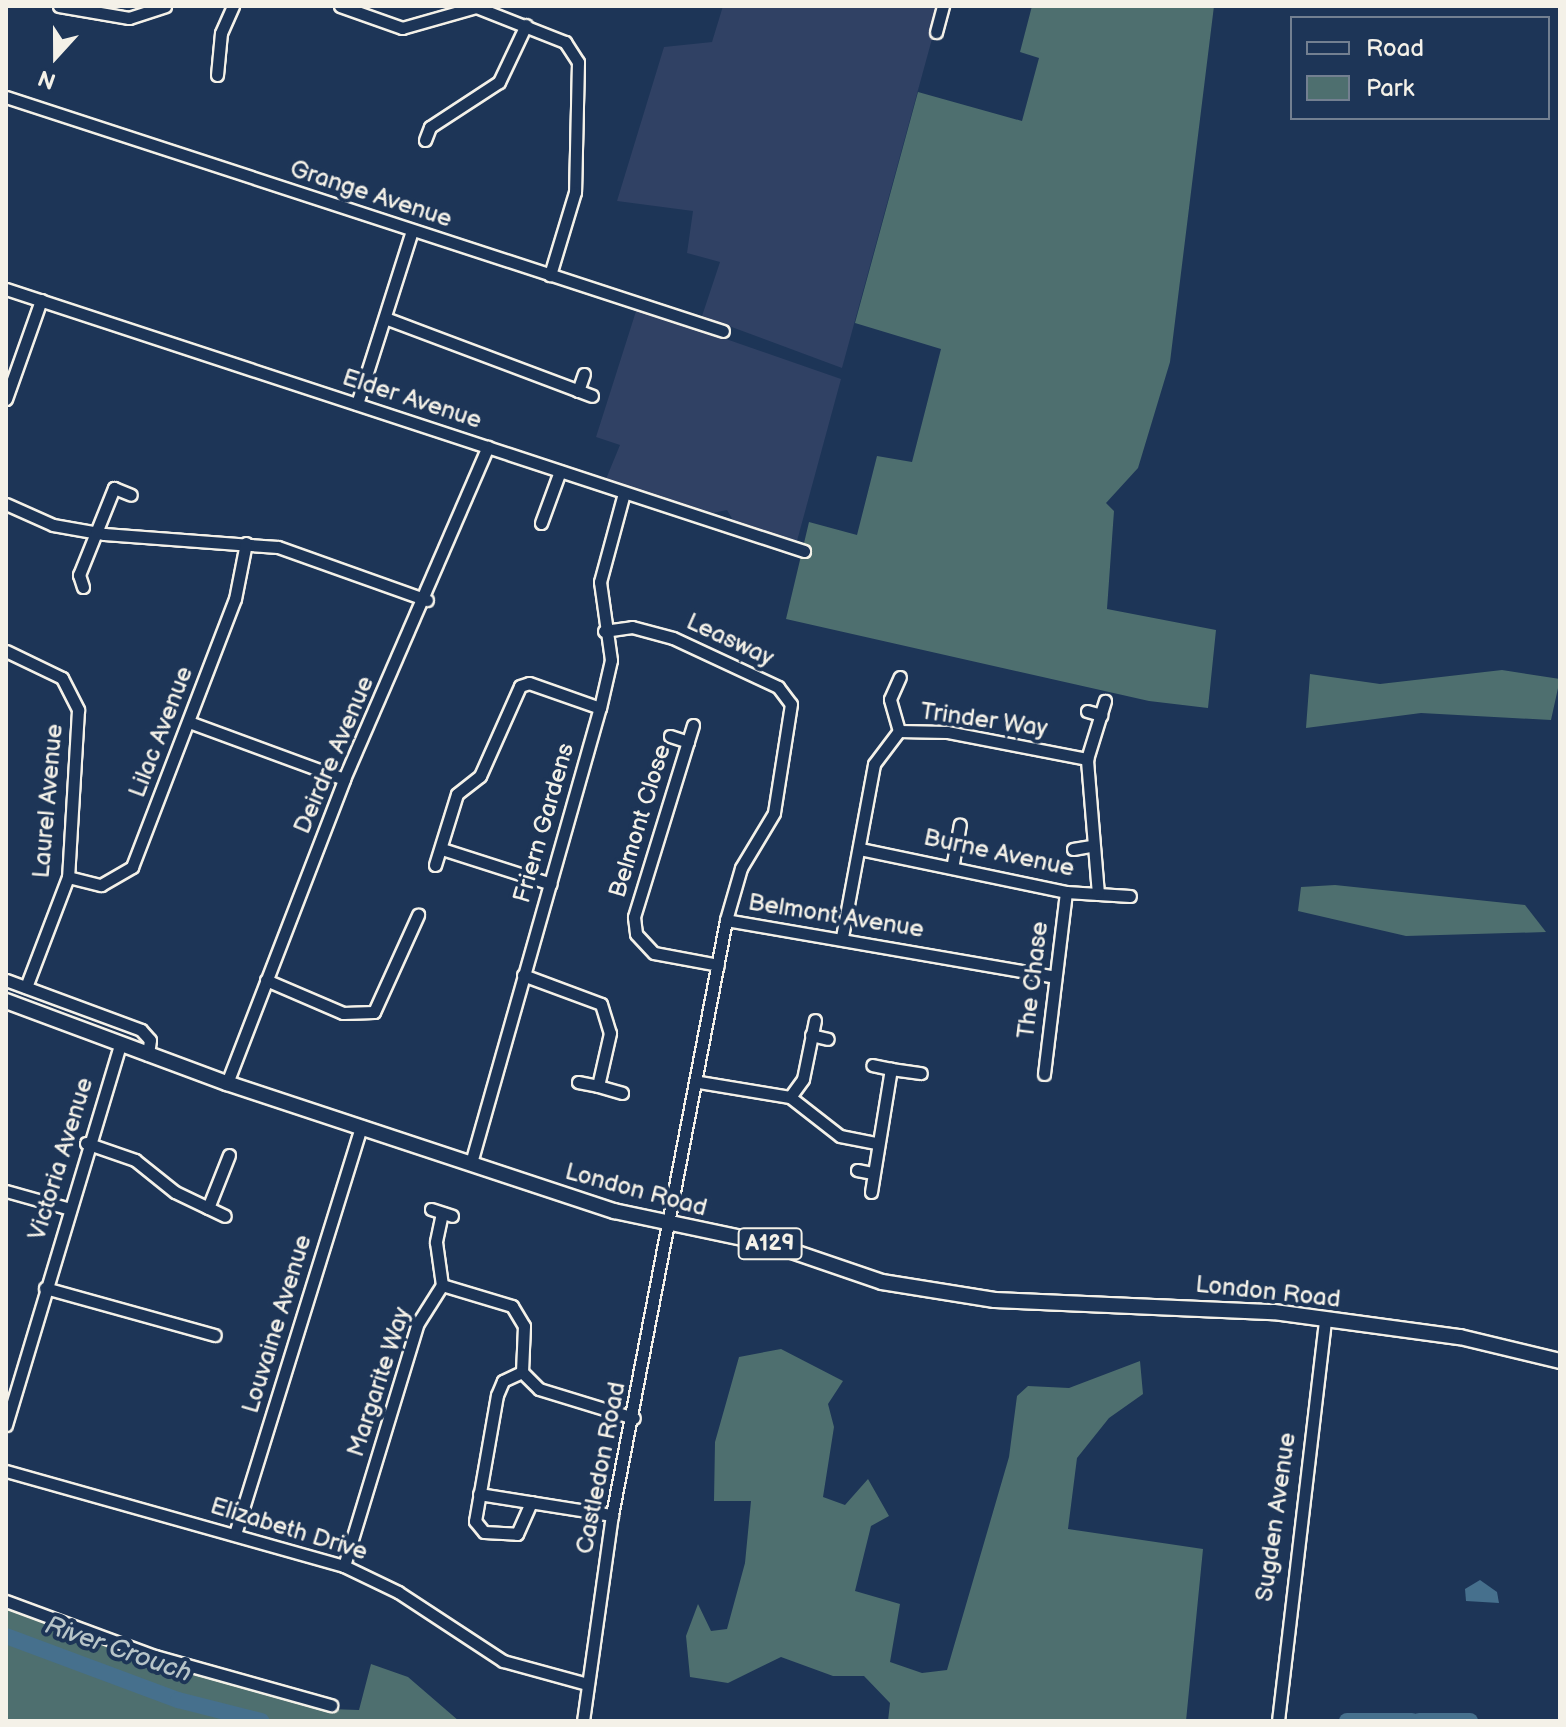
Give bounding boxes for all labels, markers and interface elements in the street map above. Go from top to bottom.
north arrow [16,16,96,96]
legend [1290,16,1550,120]
text: Road [1366,34,1424,63]
text: N [35,63,60,94]
text: Park [1366,74,1414,103]
street label: Grange Avenue [286,154,456,234]
street label: Elder Avenue [339,363,485,435]
street label: Leasway [682,607,778,673]
street label: Lilac Avenue [123,662,199,802]
street label: Deirdre Avenue [288,672,380,838]
street label: Trinder Way [918,697,1050,743]
street label: Laurel Avenue [27,723,69,879]
street label: Friern Gardens [507,740,581,906]
street label: Belmont Close [603,741,677,901]
street label: Burne Avenue [921,823,1077,883]
street label: Belmont Avenue [746,888,926,944]
street label: The Chase [1012,920,1054,1040]
street label: Victoria Avenue [23,1074,99,1244]
street label: London Road [562,1157,710,1223]
road number: A129 [736,1226,804,1262]
street label: Louvaine Avenue [236,1231,318,1417]
street label: London Road [1194,1270,1342,1314]
street label: Margarite Way [341,1303,417,1461]
street label: Castledon Road [570,1379,632,1557]
street label: Sugden Avenue [1250,1431,1302,1603]
street label: Elizabeth Drive [207,1491,371,1567]
water label: River Crouch [41,1610,195,1690]

